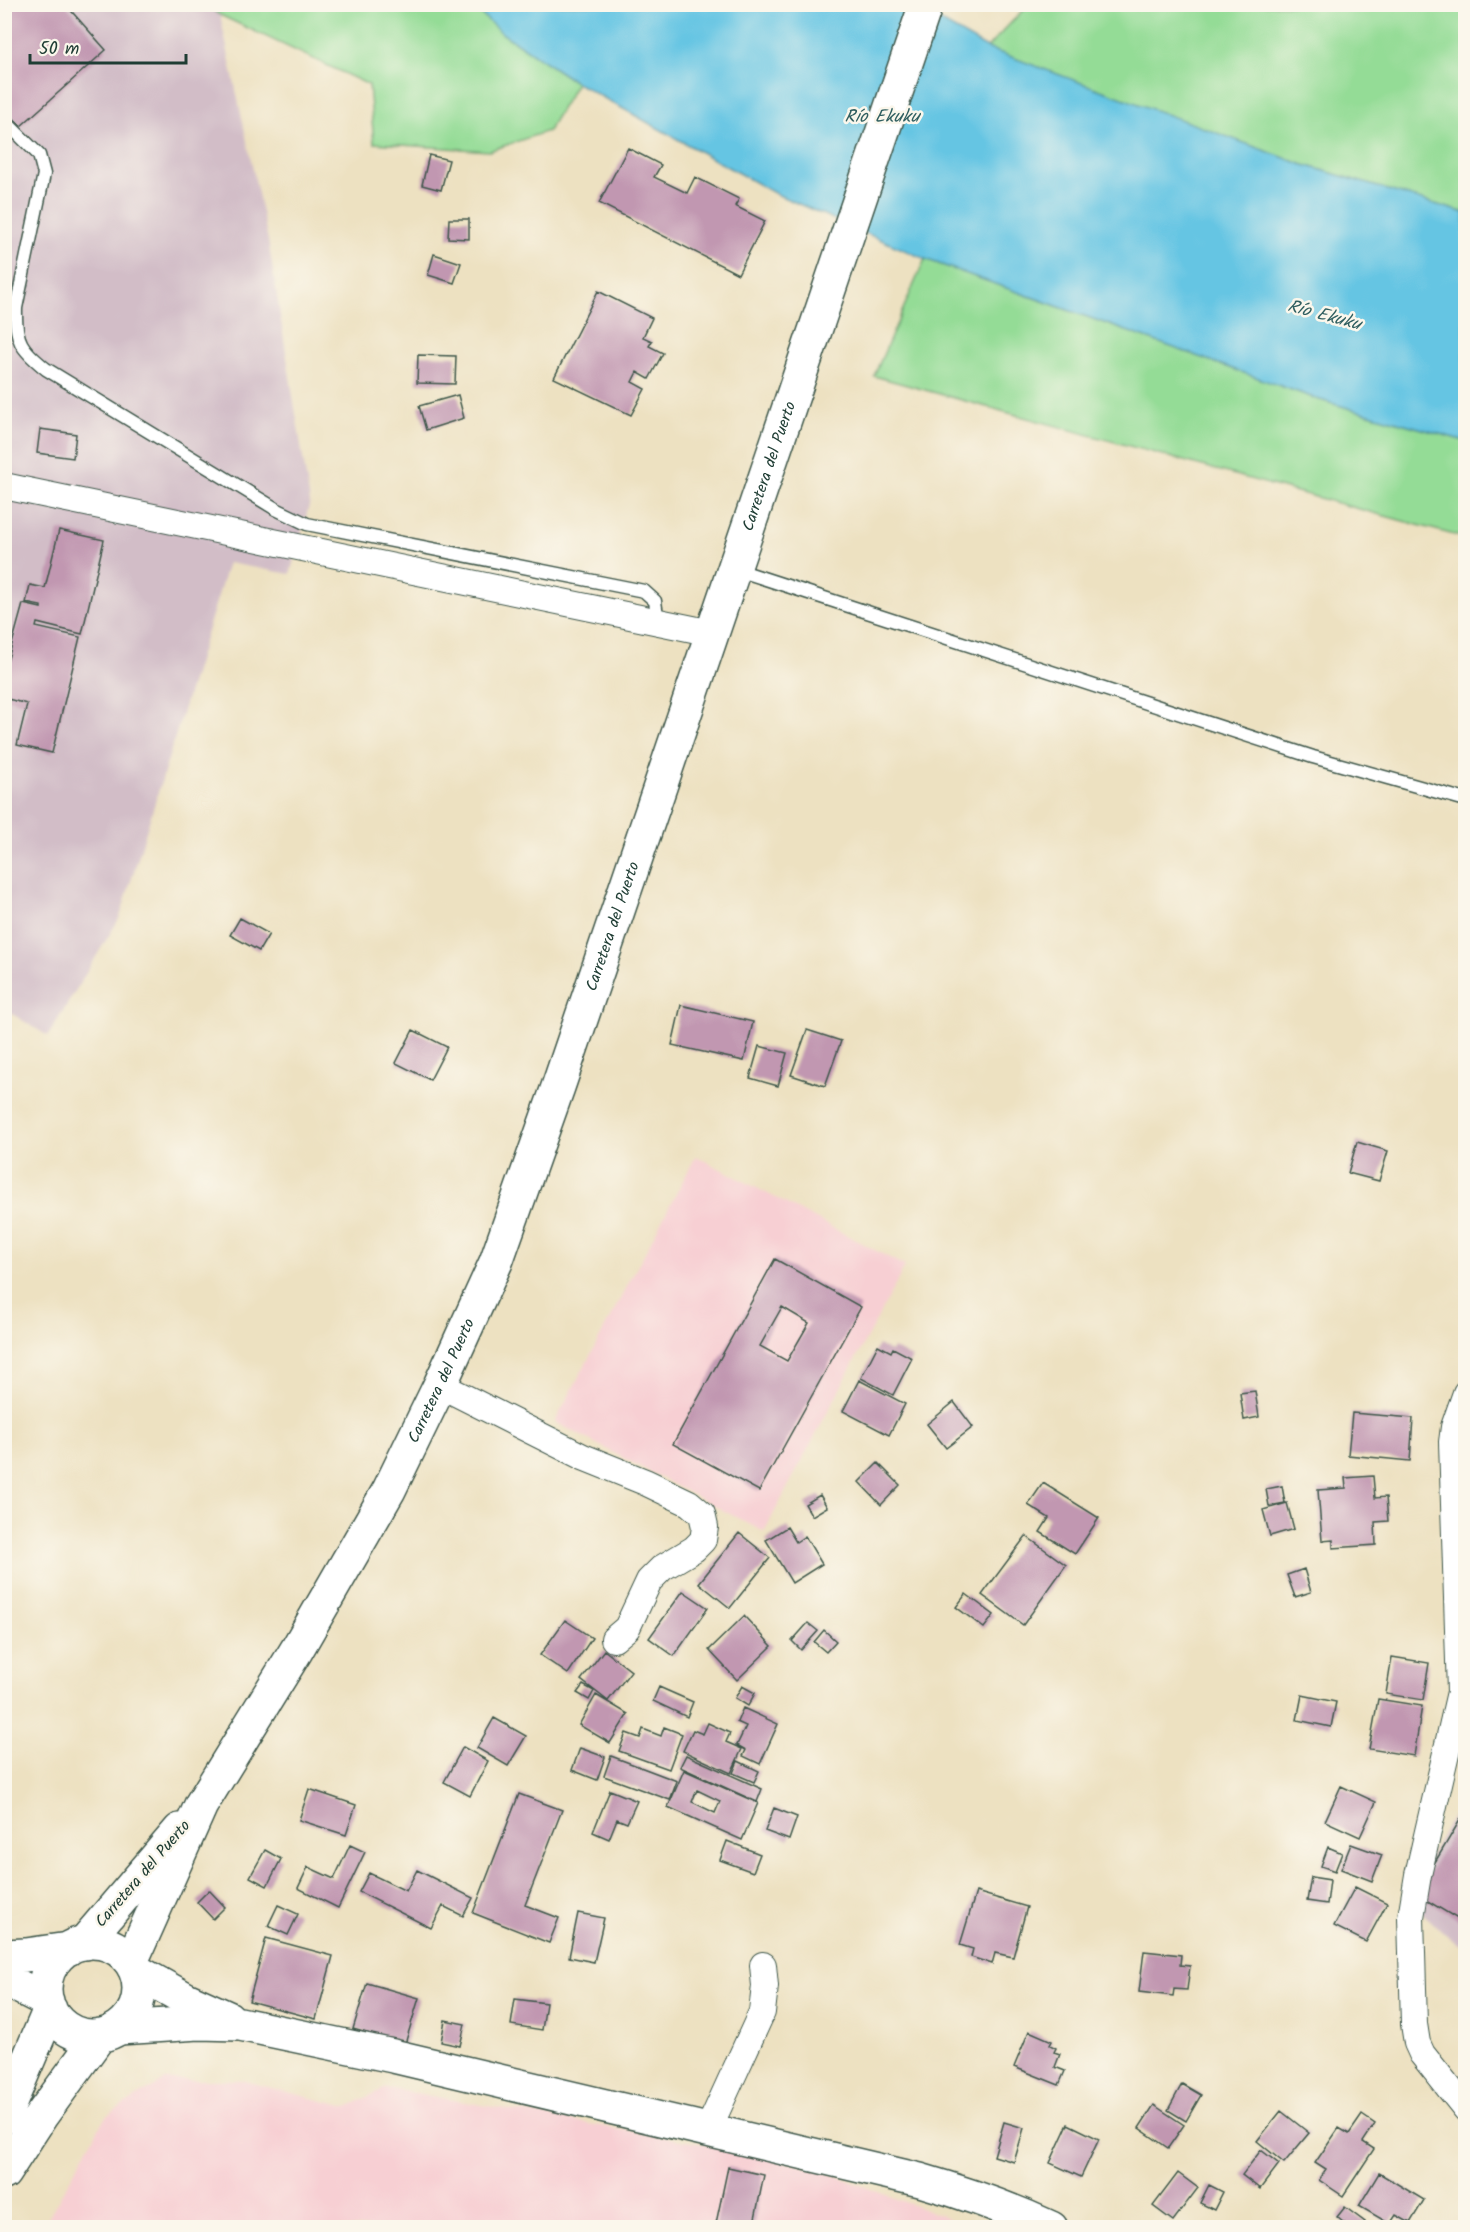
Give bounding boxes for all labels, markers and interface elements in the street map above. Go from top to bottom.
scale bar [30,27,186,65]
text: 50 m [39,35,79,64]
water label: Río Ekuku [845,103,922,132]
water label: Río Ekuku [1284,292,1366,340]
street label: Carretera del Puerto [735,398,803,534]
street label: Carretera del Puerto [579,858,646,994]
street label: Carretera del Puerto [401,1314,481,1447]
street label: Carretera del Puerto [89,1815,197,1933]

